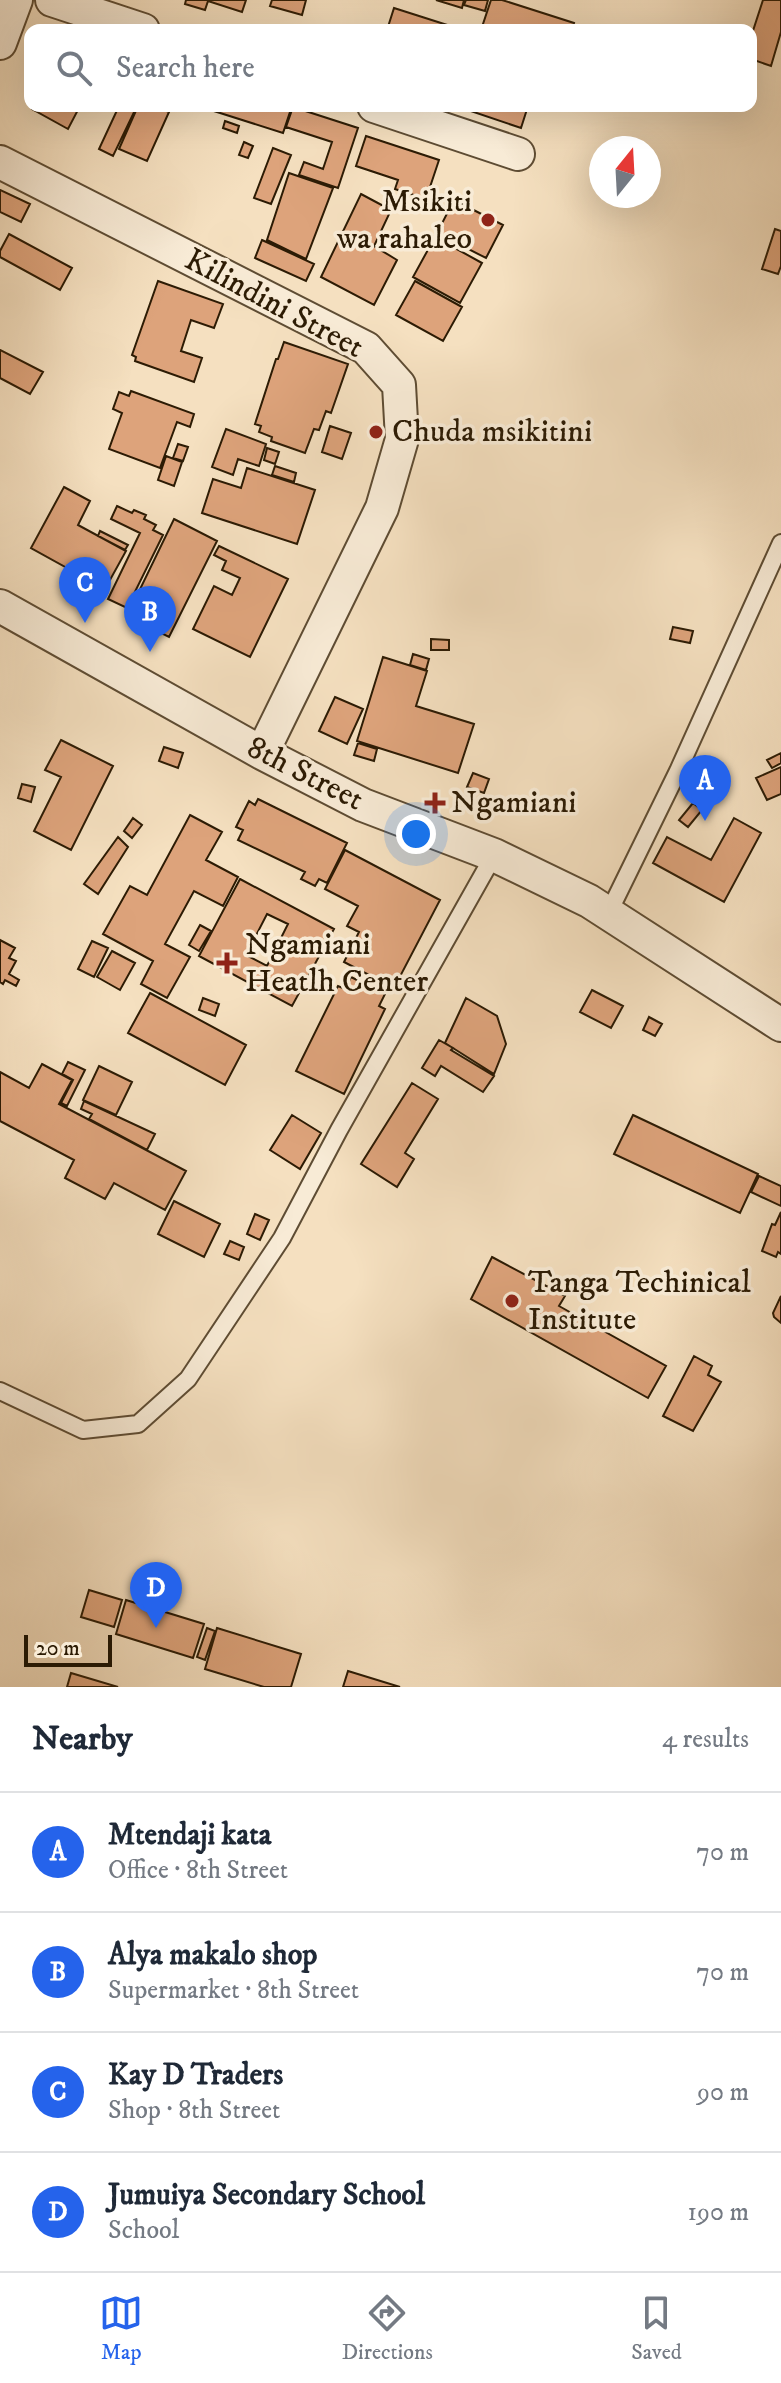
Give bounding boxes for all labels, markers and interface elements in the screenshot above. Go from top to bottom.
search box [24,24,757,112]
icon: search [52,46,96,90]
text: Search here [116,50,255,87]
north arrow [589,136,661,208]
place label: Msikiti wa rahaleo [336,182,472,259]
marker: Msikiti wa rahaleo [479,211,497,229]
street label: Kilindini Street [178,240,370,368]
place label: Chuda msikitini [392,412,592,452]
marker: Chuda msikitini [367,423,385,441]
pin: C [59,557,111,623]
pin: B [124,586,176,652]
street label: 8th Street [240,728,370,820]
pin: A [679,755,731,821]
place label: Ngamiani [451,783,577,823]
marker: Ngamiani [426,794,444,812]
your location [396,814,436,854]
place label: Ngamiani Heatlh Center [245,925,428,1002]
marker: Ngamiani Heatlh Center [216,952,238,974]
place label: Tanga Techinical Institute [528,1263,751,1340]
marker: Tanga Techinical Institute [503,1292,521,1310]
pin: D [130,1562,182,1628]
scale bar [24,1631,112,1667]
text: 20 m [36,1635,80,1662]
text: Nearby [32,1718,133,1760]
text: 4 results [662,1723,749,1756]
text: Mtendaji kata [108,1817,272,1854]
text: A [50,1836,66,1869]
text: 70 m [696,1836,749,1869]
text: Office · 8th Street [108,1854,288,1887]
text: Alya makalo shop [108,1937,317,1974]
text: B [50,1956,66,1989]
text: 70 m [696,1956,749,1989]
text: Supermarket · 8th Street [108,1974,359,2007]
text: Kay D Traders [108,2057,283,2094]
text: C [49,2076,67,2109]
text: 90 m [697,2076,749,2109]
text: Shop · 8th Street [108,2094,280,2127]
text: Jumuiya Secondary School [108,2177,425,2214]
text: D [48,2196,68,2229]
text: 190 m [687,2196,749,2229]
text: School [108,2214,179,2247]
tab: Map [99,2291,143,2366]
tab: Directions [342,2291,433,2366]
tab: Saved [631,2291,682,2366]

